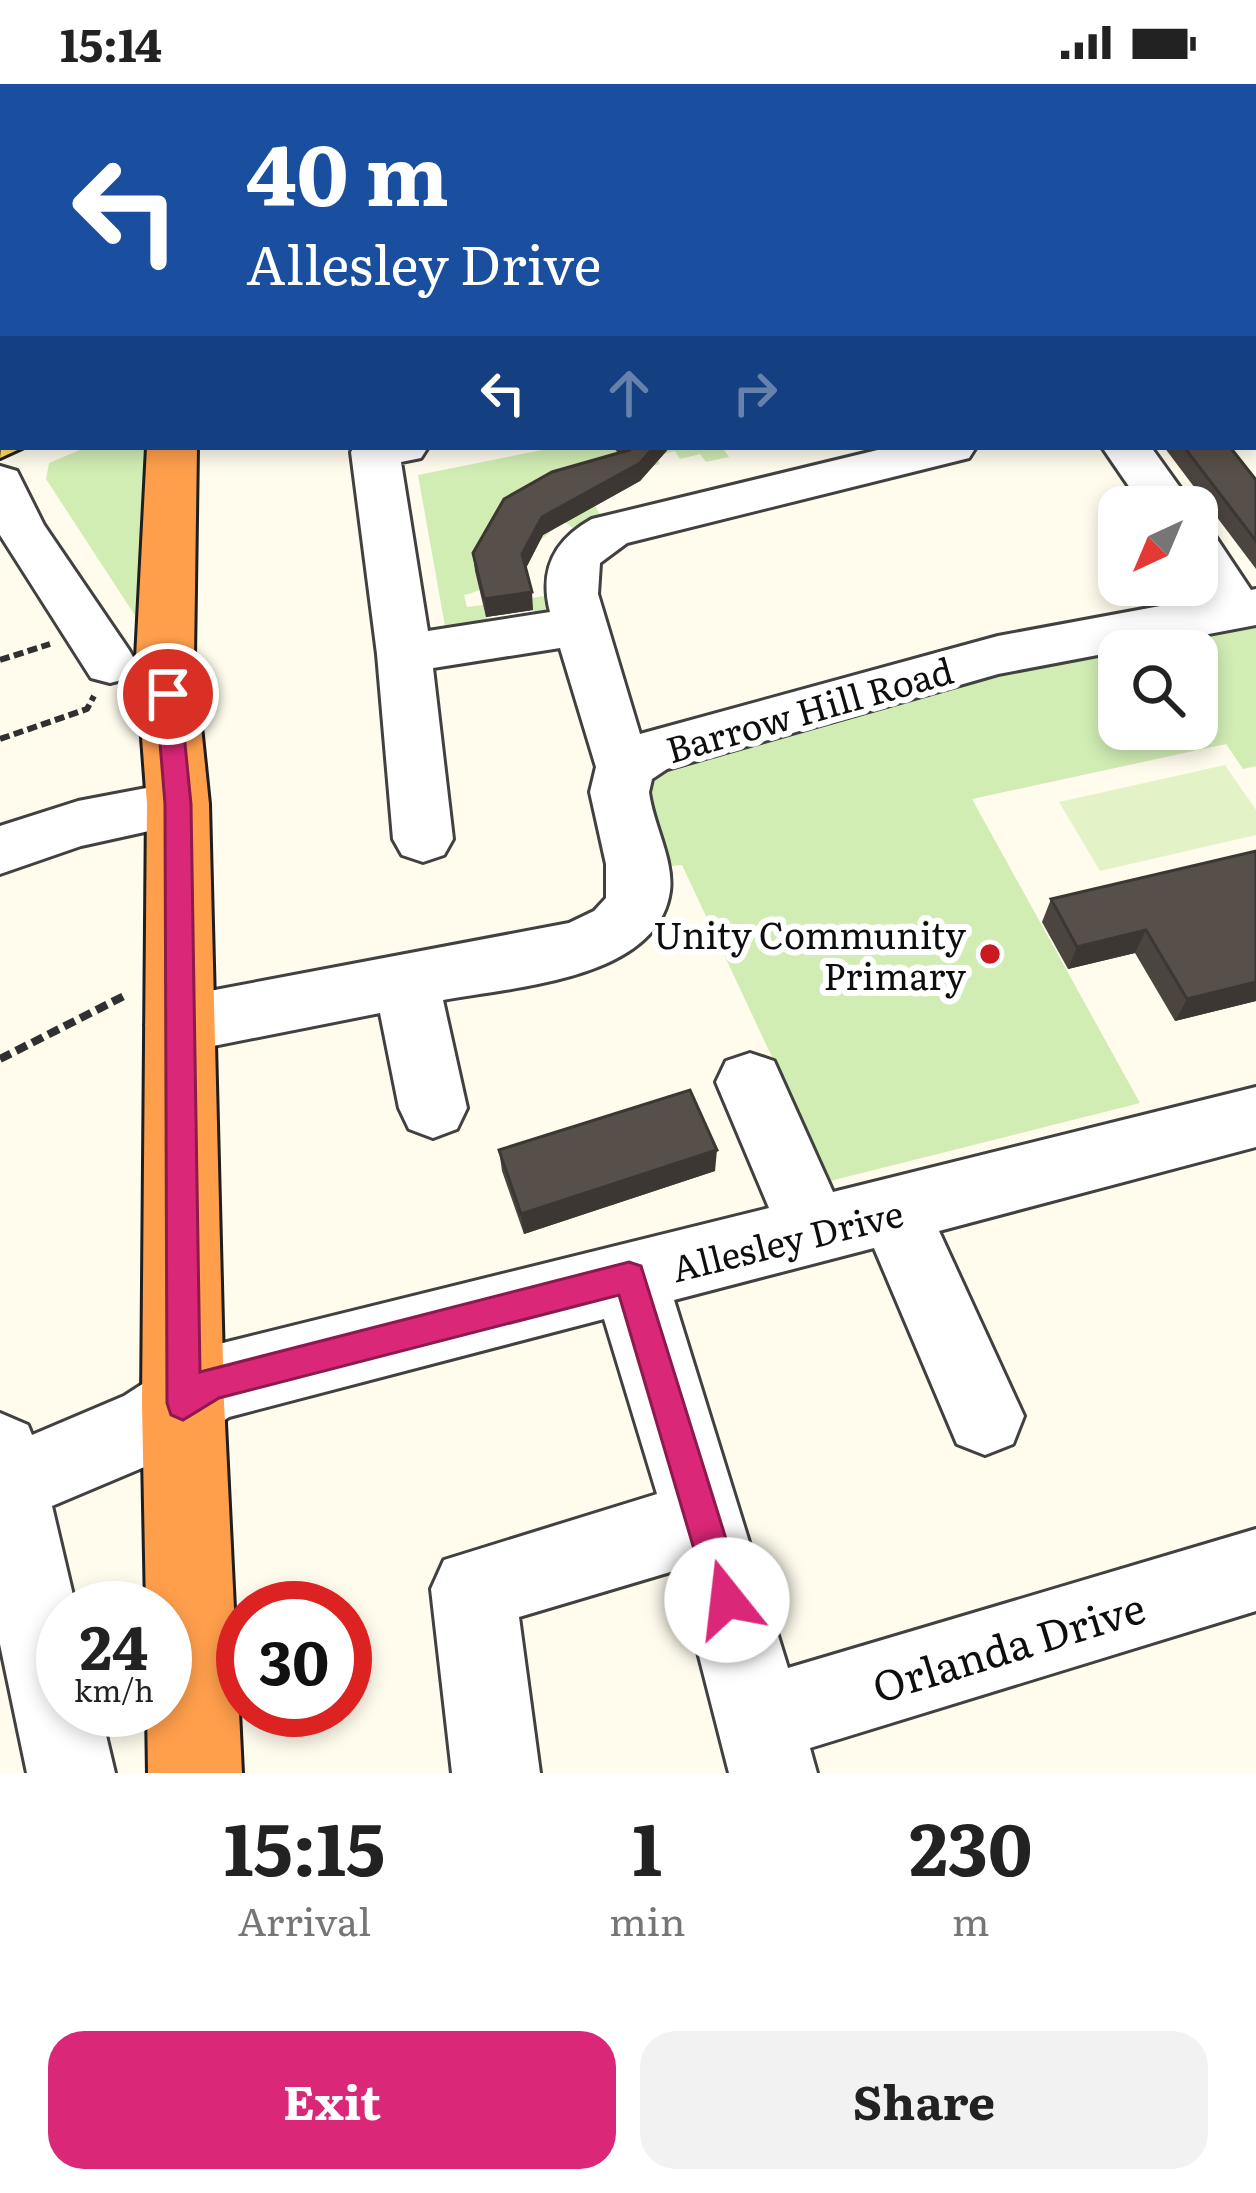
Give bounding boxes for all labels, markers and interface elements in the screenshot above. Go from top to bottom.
text: 15:14 [60,9,162,76]
text: 40 m [246,107,449,232]
icon: left [48,132,204,288]
text: Allesley Drive [246,221,601,302]
icon: left [470,360,536,426]
icon: ahead [596,360,662,426]
icon: right [722,360,788,426]
north arrow [1098,486,1218,606]
map controls [1098,486,1218,750]
button: search [1098,630,1218,750]
street label: Barrow Hill Road [659,642,959,774]
pin [117,643,219,745]
icon: arrive [135,661,201,727]
place label: Unity Community Primary [653,907,966,1001]
marker: Unity Community Primary [977,941,1003,967]
street label: Allesley Drive [666,1185,908,1293]
position arrow [664,1537,790,1663]
street label: Orlanda Drive [864,1574,1152,1716]
speed limit sign: 30 [216,1581,372,1737]
text: 24 [80,1599,148,1688]
text: km/h [74,1667,154,1711]
text: 15:15 [224,1791,385,1898]
text: 1 [632,1791,662,1898]
text: 230 [909,1791,1032,1898]
text: Arrival [238,1890,371,1948]
text: min [609,1890,686,1948]
text: m [952,1890,990,1948]
button: Exit [48,2031,616,2169]
button: Share [640,2031,1208,2169]

